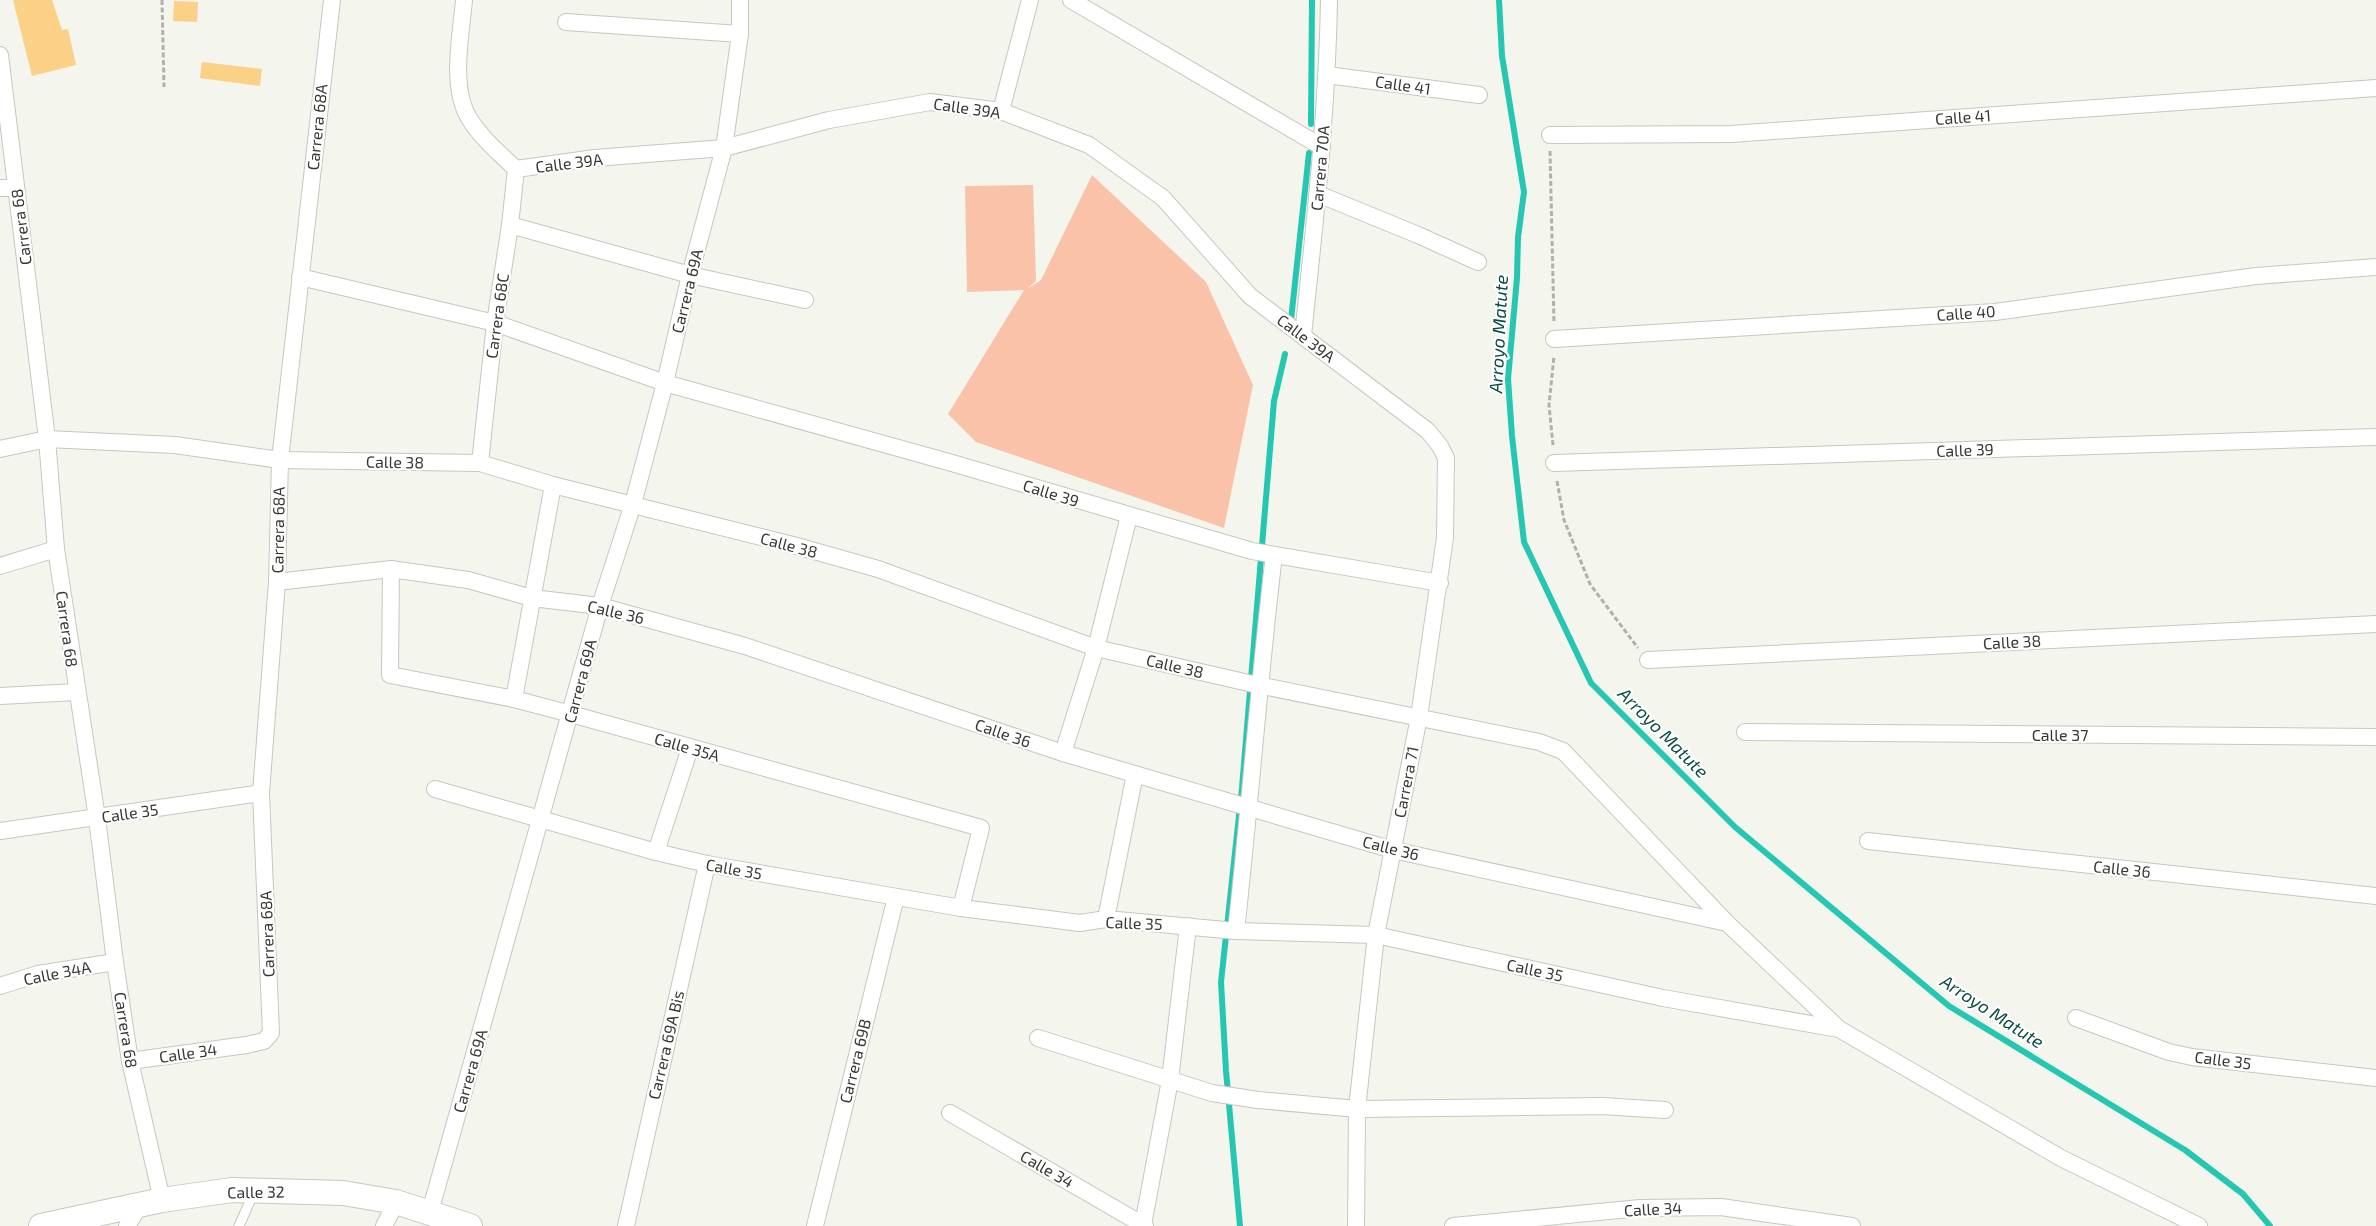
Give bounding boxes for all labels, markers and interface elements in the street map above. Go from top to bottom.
street label: Calle 41 [1374,71,1432,98]
street label: Carrera 68A [303,83,330,171]
street label: Calle 39A [932,93,1002,122]
street label: Calle 41 [1934,105,1991,128]
street label: Carrera 70A [1306,124,1333,211]
street label: Calle 39A [534,149,604,176]
street label: Carrera 68 [6,188,35,266]
street label: Carrera 69A [667,247,706,335]
street label: Carrera 68C [481,272,512,360]
water label: Arroyo Matute [1484,274,1512,395]
street label: Calle 40 [1936,301,1996,324]
street label: Calle 39A [1274,310,1339,366]
street label: Calle 39 [1936,439,1994,460]
street label: Calle 38 [366,451,424,472]
street label: Calle 39 [1021,475,1081,510]
street label: Carrera 68A [267,486,288,574]
street label: Calle 38 [759,528,820,561]
street label: Carrera 68 [53,590,82,668]
street label: Calle 36 [586,596,646,627]
street label: Calle 38 [1982,630,2042,653]
street label: Carrera 69A [559,637,600,725]
street label: Calle 38 [1145,650,1206,681]
water label: Arroyo Matute [1613,682,1714,782]
street label: Calle 36 [973,714,1033,751]
street label: Calle 37 [2032,725,2088,744]
street label: Calle 35A [652,728,722,765]
street label: Carrera 71 [1389,745,1422,819]
street label: Calle 35 [100,799,159,826]
street label: Calle 36 [1361,831,1421,864]
street label: Calle 35 [704,854,764,883]
street label: Calle 36 [2092,856,2152,881]
street label: Carrera 68A [255,890,278,978]
street label: Calle 35 [1105,912,1163,933]
street label: Calle 35 [1505,954,1565,985]
street label: Calle 34A [22,957,92,988]
water label: Arroyo Matute [1936,969,2049,1053]
street label: Carrera 69A Bis [644,988,687,1101]
street label: Carrera 68 [111,991,142,1069]
street label: Carrera 69B [835,1017,874,1105]
street label: Carrera 69A [449,1027,491,1115]
street label: Calle 34 [158,1039,218,1066]
street label: Calle 35 [2194,1047,2253,1072]
street label: Calle 34 [1017,1146,1077,1191]
street label: Calle 32 [227,1182,285,1202]
street label: Calle 34 [1623,1197,1683,1220]

